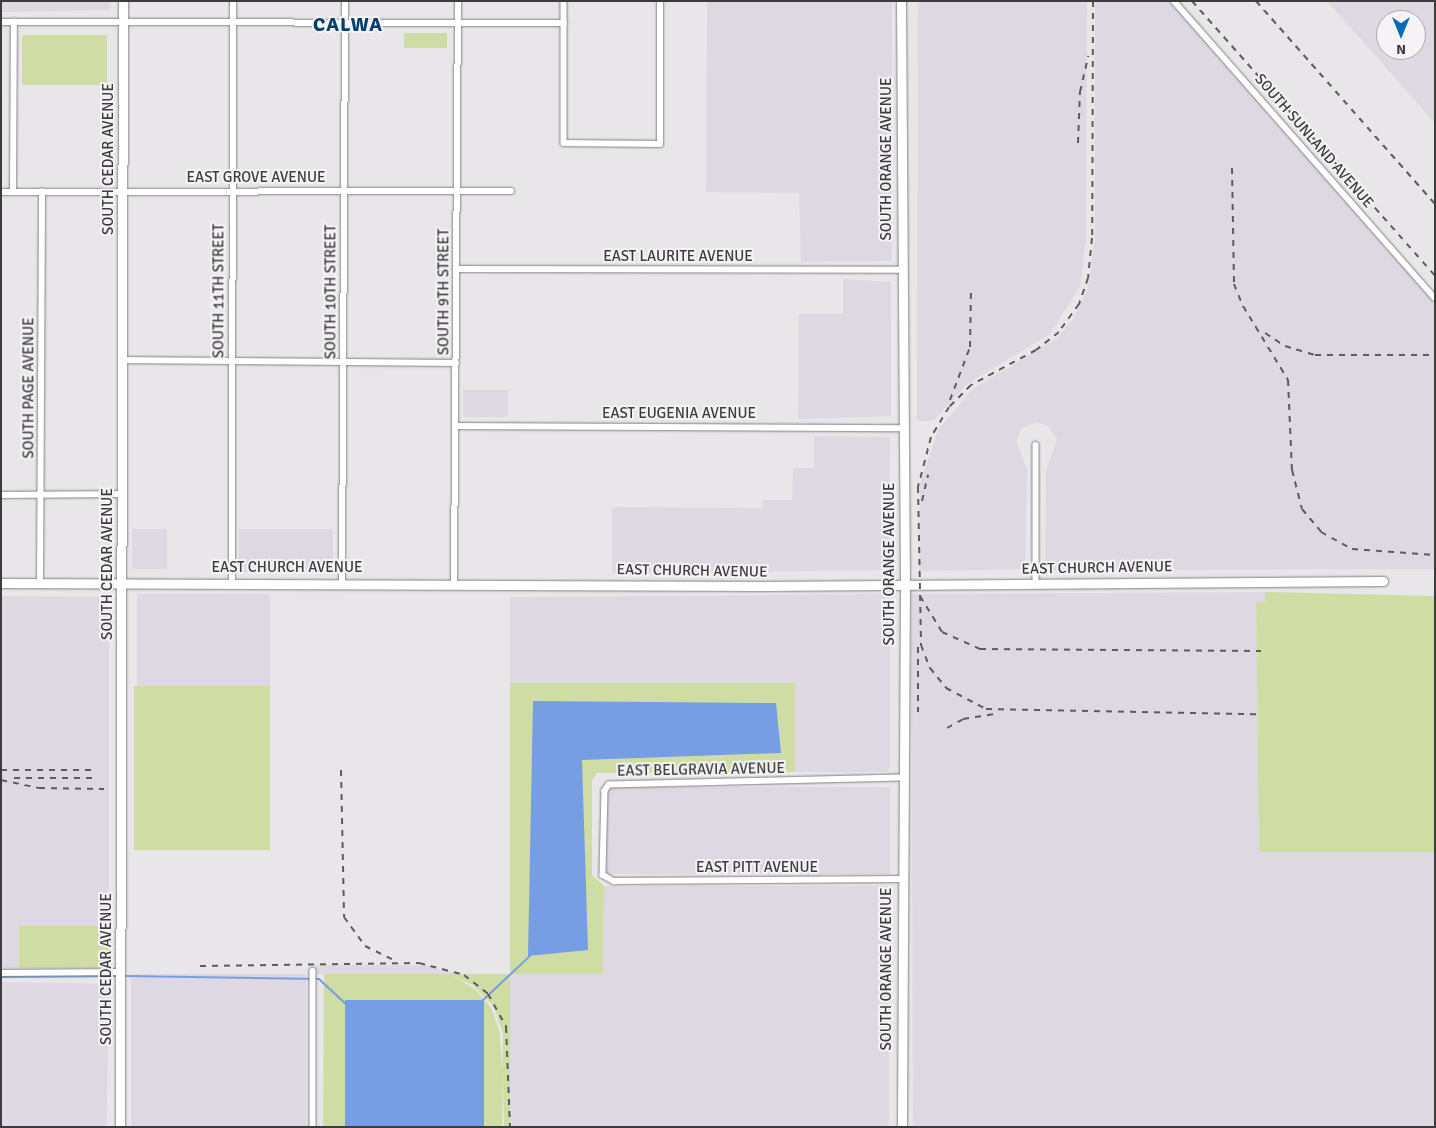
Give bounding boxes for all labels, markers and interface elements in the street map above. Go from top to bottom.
north arrow [1376,10,1426,60]
district label: CALWA [312,12,384,36]
text: N [1396,41,1406,58]
street label: SOUTH SUNLAND AVENUE [1251,70,1377,212]
street label: SOUTH ORANGE AVENUE [878,78,896,240]
street label: SOUTH CEDAR AVENUE [100,83,118,235]
street label: EAST GROVE AVENUE [186,169,326,187]
street label: SOUTH 11TH STREET [210,224,228,358]
street label: SOUTH 10TH STREET [322,225,340,359]
street label: SOUTH 9TH STREET [435,229,453,355]
street label: EAST LAURITE AVENUE [603,248,753,266]
street label: SOUTH PAGE AVENUE [20,317,38,459]
street label: EAST EUGENIA AVENUE [602,405,756,423]
street label: SOUTH ORANGE AVENUE [881,483,899,645]
street label: SOUTH CEDAR AVENUE [99,488,117,640]
street label: EAST CHURCH AVENUE [1021,558,1173,578]
street label: EAST CHURCH AVENUE [212,559,362,577]
street label: EAST CHURCH AVENUE [616,561,768,581]
street label: EAST BELGRAVIA AVENUE [617,760,785,780]
street label: EAST PITT AVENUE [696,859,818,877]
street label: SOUTH ORANGE AVENUE [878,888,896,1050]
street label: SOUTH CEDAR AVENUE [98,893,116,1045]

